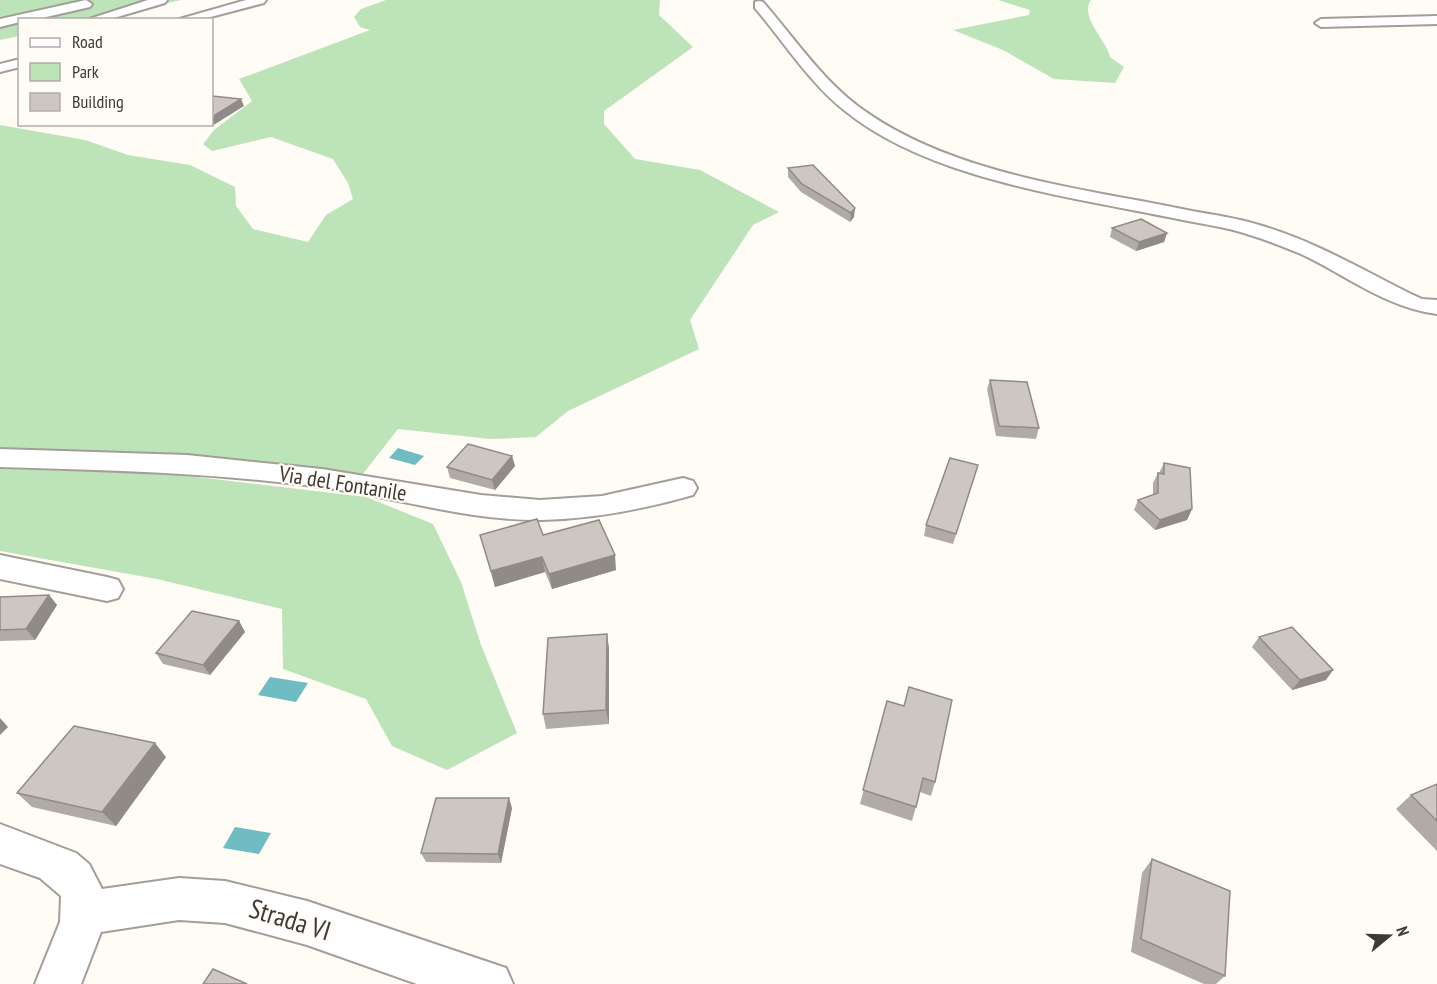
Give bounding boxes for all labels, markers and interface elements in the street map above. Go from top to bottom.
legend [18,18,213,126]
text: Road [72,30,103,53]
text: Park [72,60,99,83]
text: Building [72,90,124,113]
street label: Via del Fontanile [276,459,409,507]
street label: Strada VI [245,891,335,948]
north arrow [1359,906,1419,966]
text: N [1392,924,1414,938]

